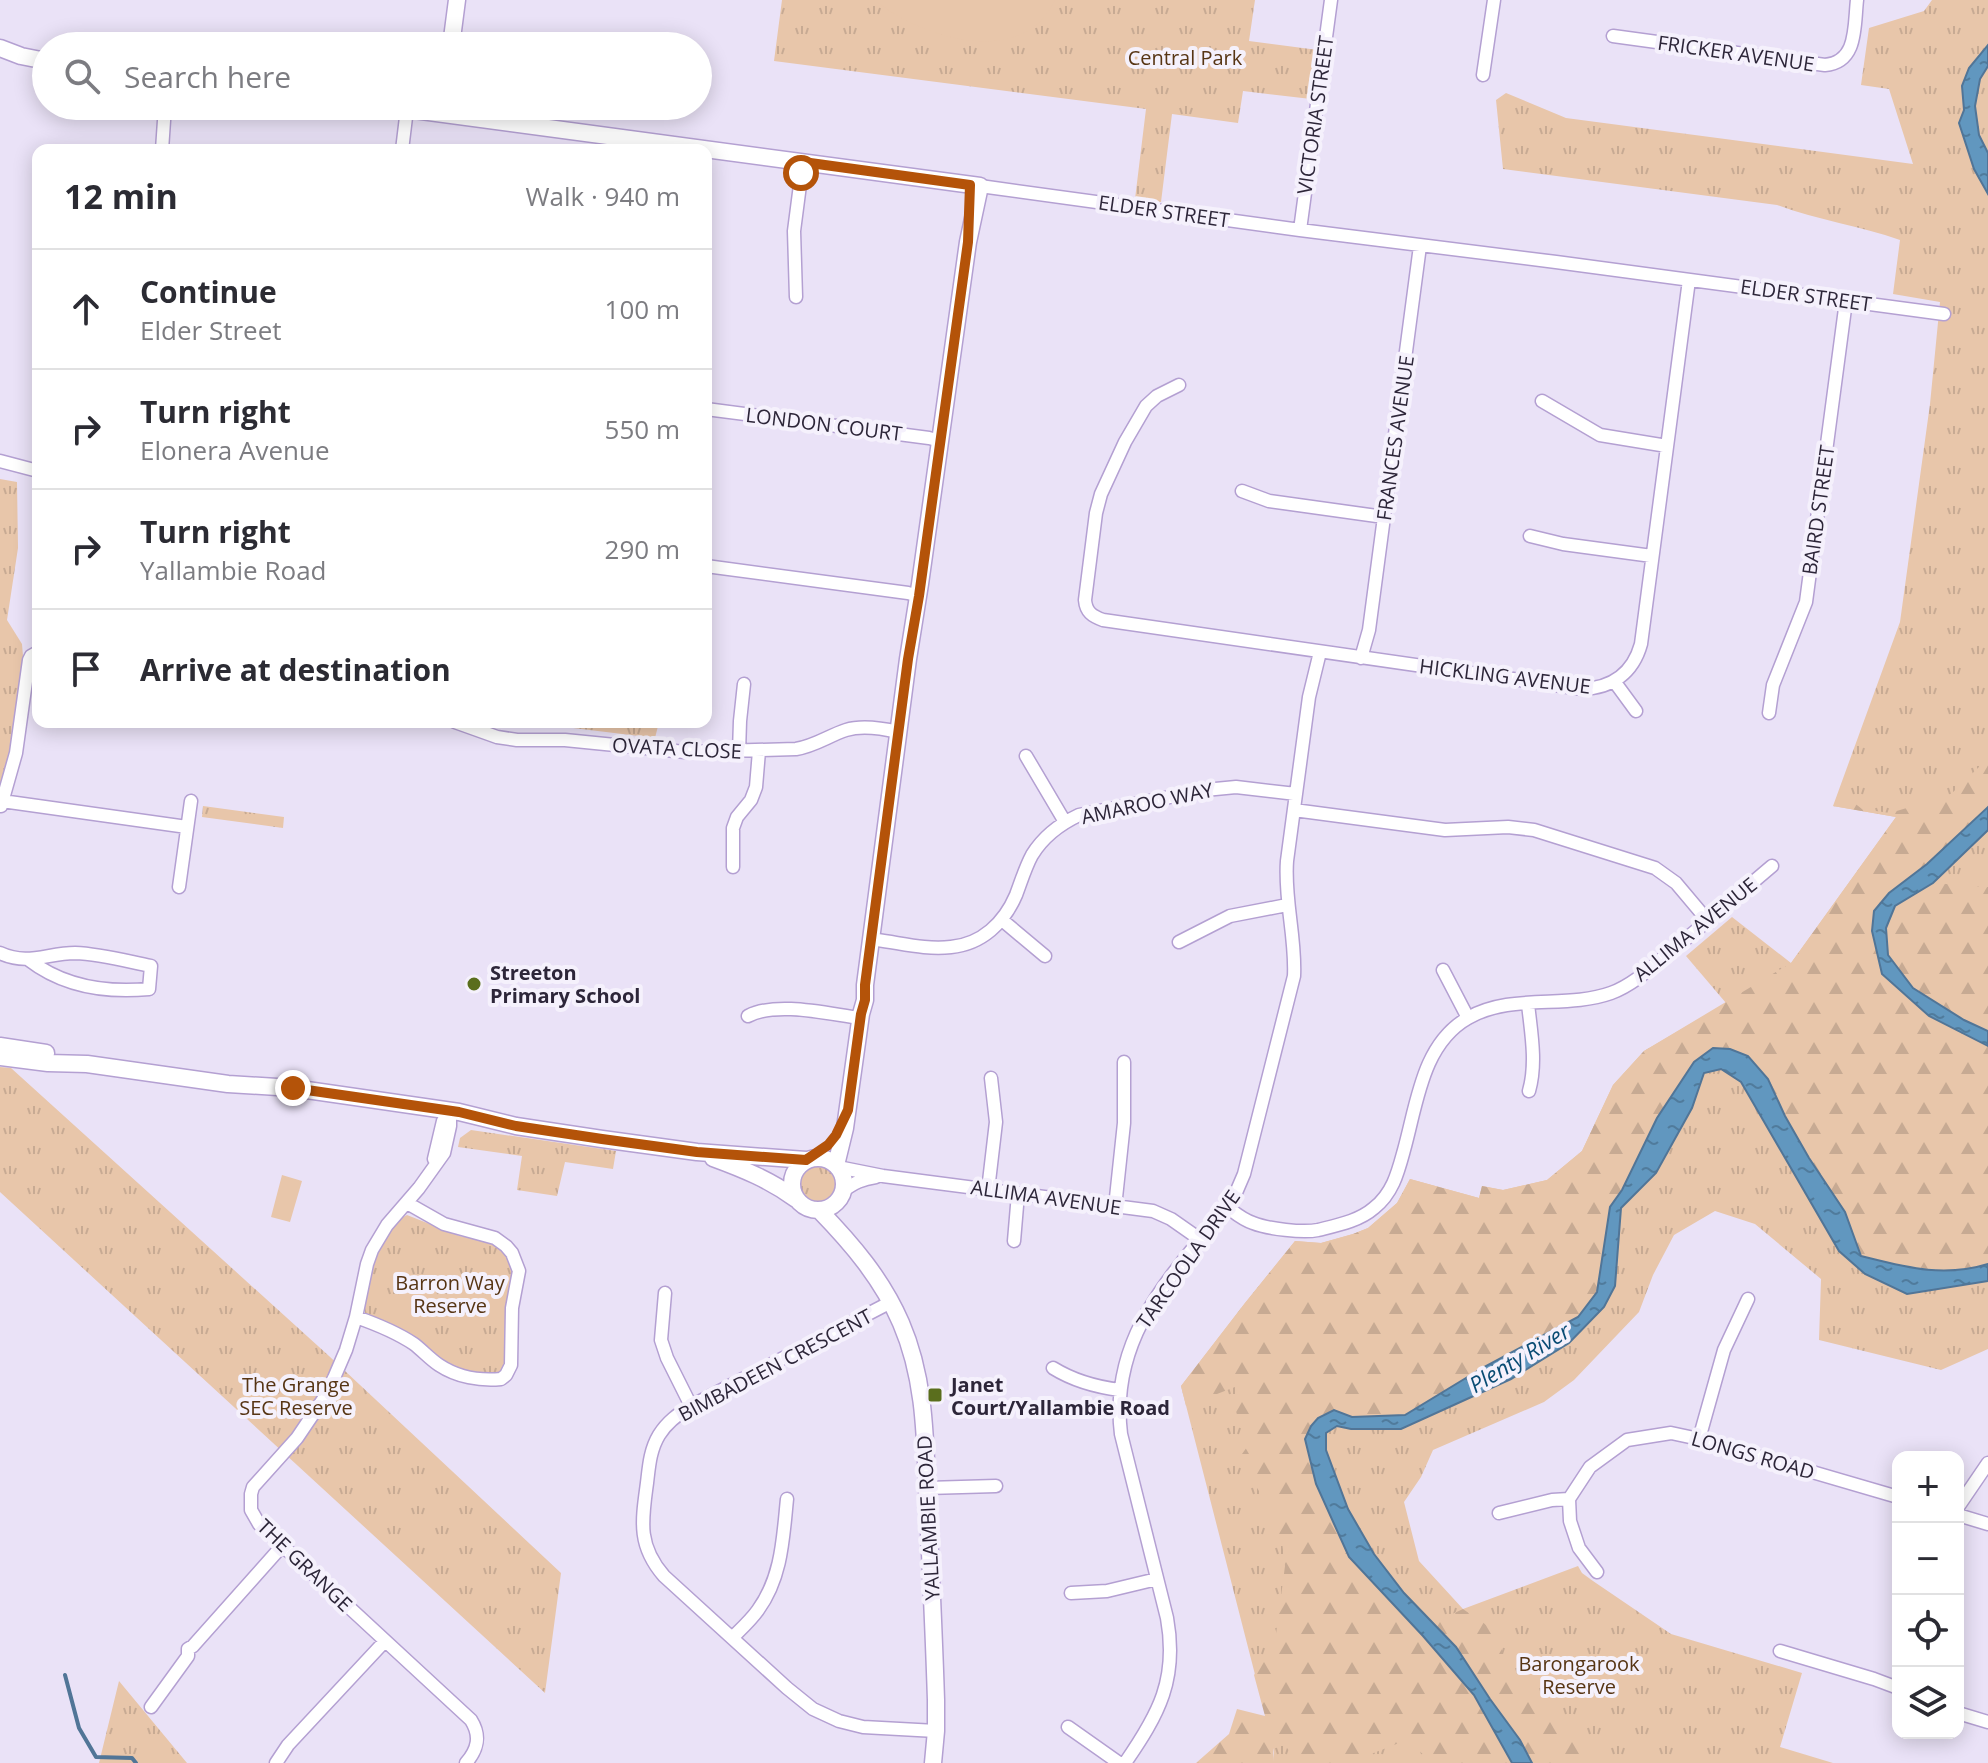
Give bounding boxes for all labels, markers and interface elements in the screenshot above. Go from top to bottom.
street label: FRICKER AVENUE [1656,29,1816,77]
search box [32,32,712,120]
street label: VICTORIA STREET [1290,34,1340,196]
park label: Central Park [1128,44,1243,71]
icon: search [60,54,104,98]
text: Search here [124,56,291,97]
route start [783,155,819,191]
text: 12 min [64,173,178,219]
text: Walk · 940 m [526,178,680,214]
street label: ELDER STREET [1097,188,1231,234]
text: Continue [140,271,277,312]
street label: ELDER STREET [1739,272,1873,318]
icon: ahead [64,287,108,331]
text: 100 m [605,291,680,327]
text: Elder Street [140,312,282,348]
street label: FRANCES AVENUE [1370,354,1420,522]
text: Turn right [140,391,291,432]
street label: LONDON COURT [744,401,904,447]
icon: right [64,407,108,451]
text: 550 m [605,411,680,447]
text: Elonera Avenue [140,432,330,468]
street label: BAIRD STREET [1796,443,1840,577]
text: Turn right [140,511,291,552]
icon: right [64,527,108,571]
text: 290 m [605,531,680,567]
text: Yallambie Road [140,552,327,588]
icon: arrive [64,647,108,691]
text: Arrive at destination [140,649,451,690]
street label: HICKLING AVENUE [1418,652,1592,700]
street label: OVATA CLOSE [612,731,742,765]
street label: AMAROO WAY [1079,776,1216,830]
street label: ALLIMA AVENUE [1628,871,1762,987]
place label: Streeton Primary School [490,959,640,1009]
marker: Streeton Primary School [465,975,483,993]
route end [275,1070,311,1106]
street label: ALLIMA AVENUE [969,1173,1123,1221]
street label: TARCOOLA DRIVE [1130,1184,1246,1334]
park label: Barron Way Reserve [395,1269,506,1319]
street label: BIMBADEEN CRESCENT [673,1302,877,1428]
water label: Plenty River [1463,1314,1576,1399]
park label: The Grange SEC Reserve [239,1371,353,1421]
place label: Janet Court/Yallambie Road [949,1371,1170,1421]
marker: Janet Court/Yallambie Road [926,1386,944,1404]
street label: LONGS ROAD [1688,1425,1818,1485]
street label: YALLAMBIE ROAD [910,1435,946,1601]
map controls [1892,1451,1964,1739]
button: + [1892,1451,1964,1523]
street label: THE GRANGE [252,1513,358,1617]
button: − [1892,1523,1964,1595]
button: locate [1892,1595,1964,1667]
park label: Barongarook Reserve [1518,1650,1640,1700]
button: layers [1892,1667,1964,1739]

